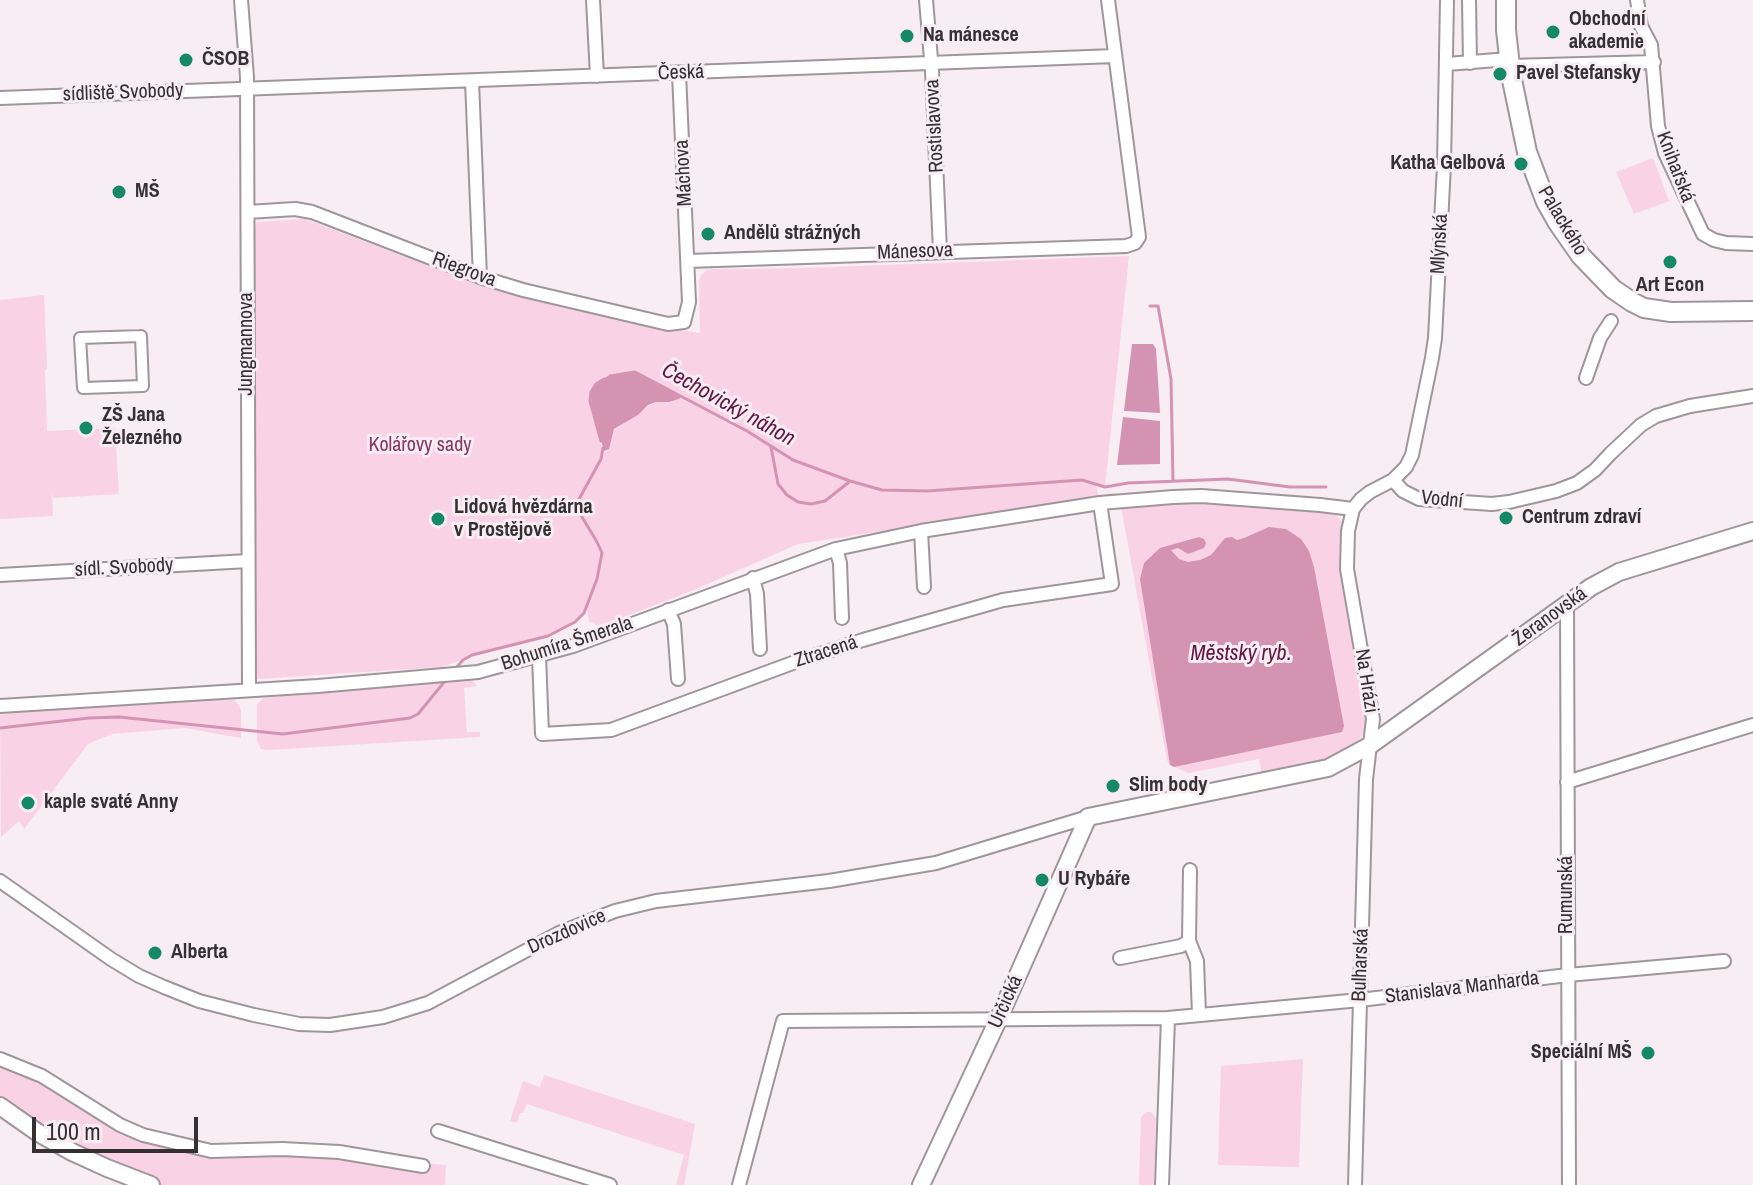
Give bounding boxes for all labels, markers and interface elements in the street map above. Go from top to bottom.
place label: Obchodní akademie [1569,8,1646,55]
marker: Obchodní akademie [1544,23,1562,41]
place label: Na mánesce [923,24,1019,48]
marker: Na mánesce [898,27,916,45]
place label: ČSOB [202,48,249,72]
marker: ČSOB [177,51,195,69]
street label: Česká [657,60,705,86]
place label: Pavel Stefansky [1516,62,1641,86]
marker: Pavel Stefansky [1491,65,1509,83]
street label: Rostislavova [921,78,949,174]
street label: sídliště Svobody [62,79,184,107]
street label: Knihařská [1651,128,1699,206]
street label: Máchova [670,139,698,207]
place label: Katha Gelbová [1390,152,1505,176]
marker: Katha Gelbová [1512,155,1530,173]
place label: MŠ [135,180,160,204]
street label: Palackého [1532,182,1592,260]
marker: MŠ [110,183,128,201]
street label: Mlýnská [1426,213,1454,275]
place label: Andělů strážných [724,222,861,246]
marker: Andělů strážných [699,225,717,243]
street label: Mánesova [877,239,953,265]
street label: Riegrova [429,247,499,293]
marker: Art Econ [1661,253,1679,271]
place label: Art Econ [1636,274,1704,298]
street label: Jungmannova [235,292,259,396]
water label: Čechovický náhon [657,357,799,453]
place label: ZŠ Jana Železného [102,404,182,451]
marker: ZŠ Jana Železného [77,419,95,437]
park label: Kolářovy sady [369,434,471,458]
street label: Vodní [1420,486,1464,514]
place label: Lidová hvězdárna v Prostějově [454,496,593,543]
place label: Centrum zdraví [1522,506,1641,530]
marker: Centrum zdraví [1497,509,1515,527]
marker: Lidová hvězdárna v Prostějově [429,510,447,528]
street label: sídl. Svobody [74,553,174,583]
street label: Žeranovská [1508,582,1592,652]
street label: Bohumíra Šmerala [498,611,636,677]
street label: Ztracená [792,631,860,673]
water label: Městský ryb. [1190,641,1292,667]
street label: Na Hrázi [1349,647,1383,715]
place label: Slim body [1129,774,1207,798]
marker: Slim body [1104,777,1122,795]
place label: kaple svaté Anny [44,791,178,815]
marker: kaple svaté Anny [19,794,37,812]
street label: Rumunská [1555,856,1579,934]
place label: U Rybáře [1058,868,1130,892]
marker: U Rybáře [1033,871,1051,889]
street label: Drozdovice [524,904,610,960]
street label: Bulharská [1348,928,1374,1002]
place label: Alberta [171,941,227,965]
marker: Alberta [146,944,164,962]
street label: Stanislava Manharda [1384,967,1540,1009]
street label: Určická [984,972,1028,1032]
place label: Speciální MŠ [1531,1041,1632,1065]
marker: Speciální MŠ [1639,1044,1657,1062]
scale bar [36,1101,202,1151]
text: 100 m [46,1115,101,1147]

